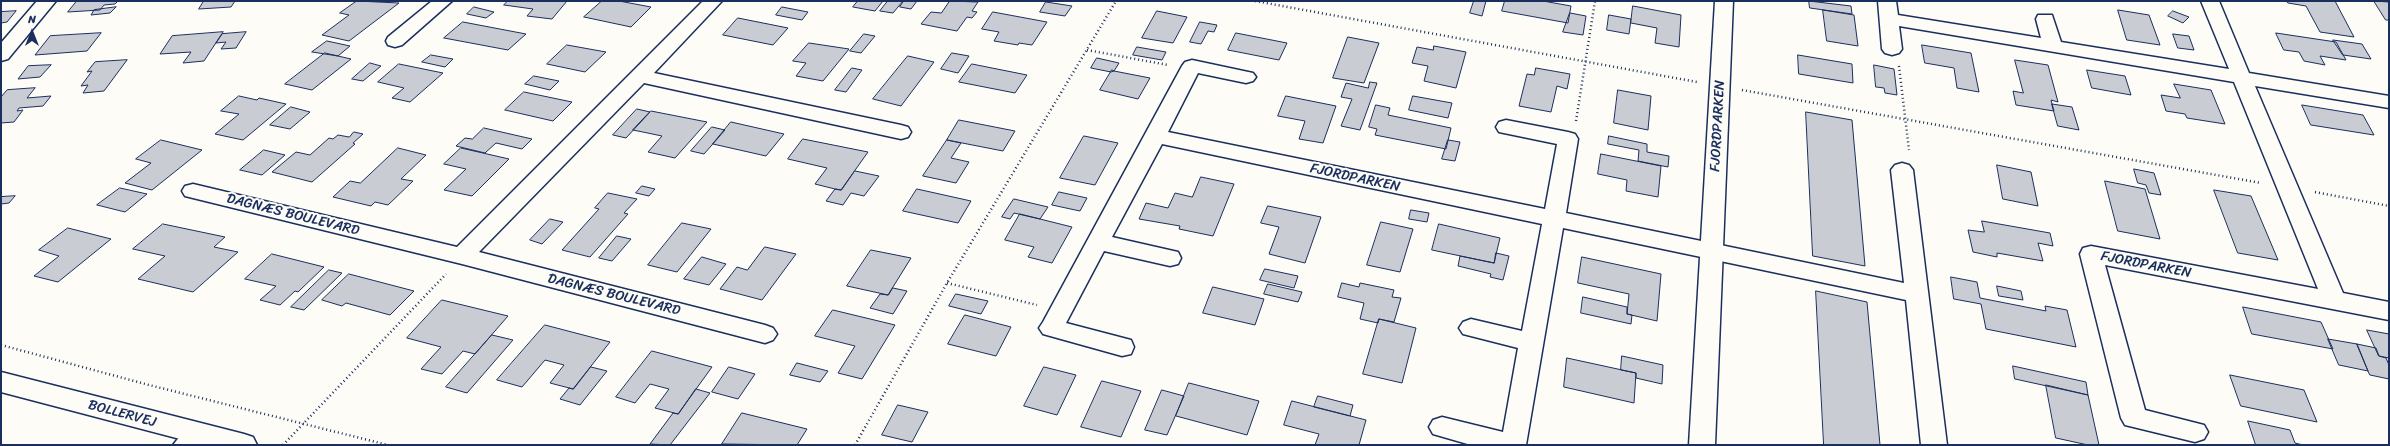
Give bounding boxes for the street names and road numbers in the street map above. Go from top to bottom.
street label: FJORDPARKEN [1707,80,1729,172]
street label: FJORDPARKEN [1308,160,1402,196]
street label: DAGNÆS BOULEVARD [225,190,361,240]
street label: FJORDPARKEN [2099,248,2193,282]
street label: DAGNÆS BOULEVARD [546,270,682,320]
street label: BOLLERVEJ [86,397,158,431]

